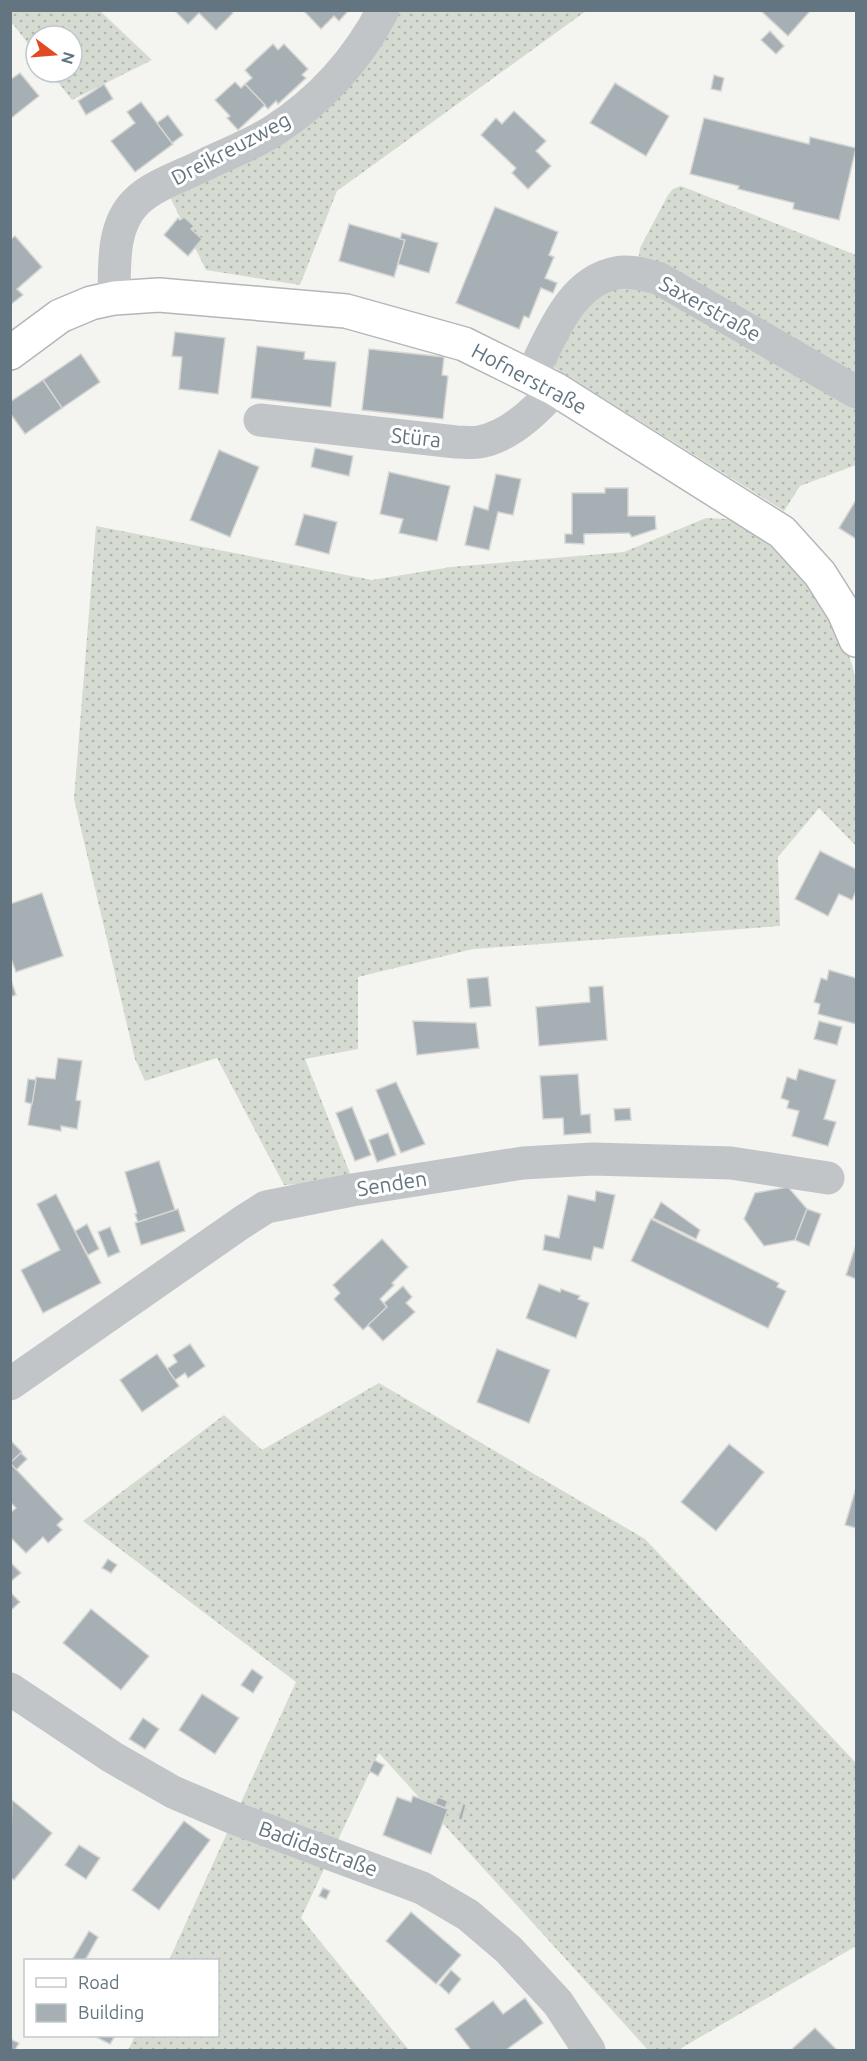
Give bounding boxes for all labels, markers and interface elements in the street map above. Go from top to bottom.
north arrow [24,24,84,84]
text: N [58,50,79,66]
street label: Dreikreuzweg [167,107,294,190]
street label: Saxerstraße [656,270,765,346]
street label: Hofnerstraße [468,338,591,418]
street label: Stüra [390,422,442,452]
street label: Senden [355,1166,429,1200]
street label: Badidastraße [256,1815,381,1881]
legend [24,1959,219,2037]
text: Road [78,1972,120,1992]
text: Building [78,2002,144,2022]

